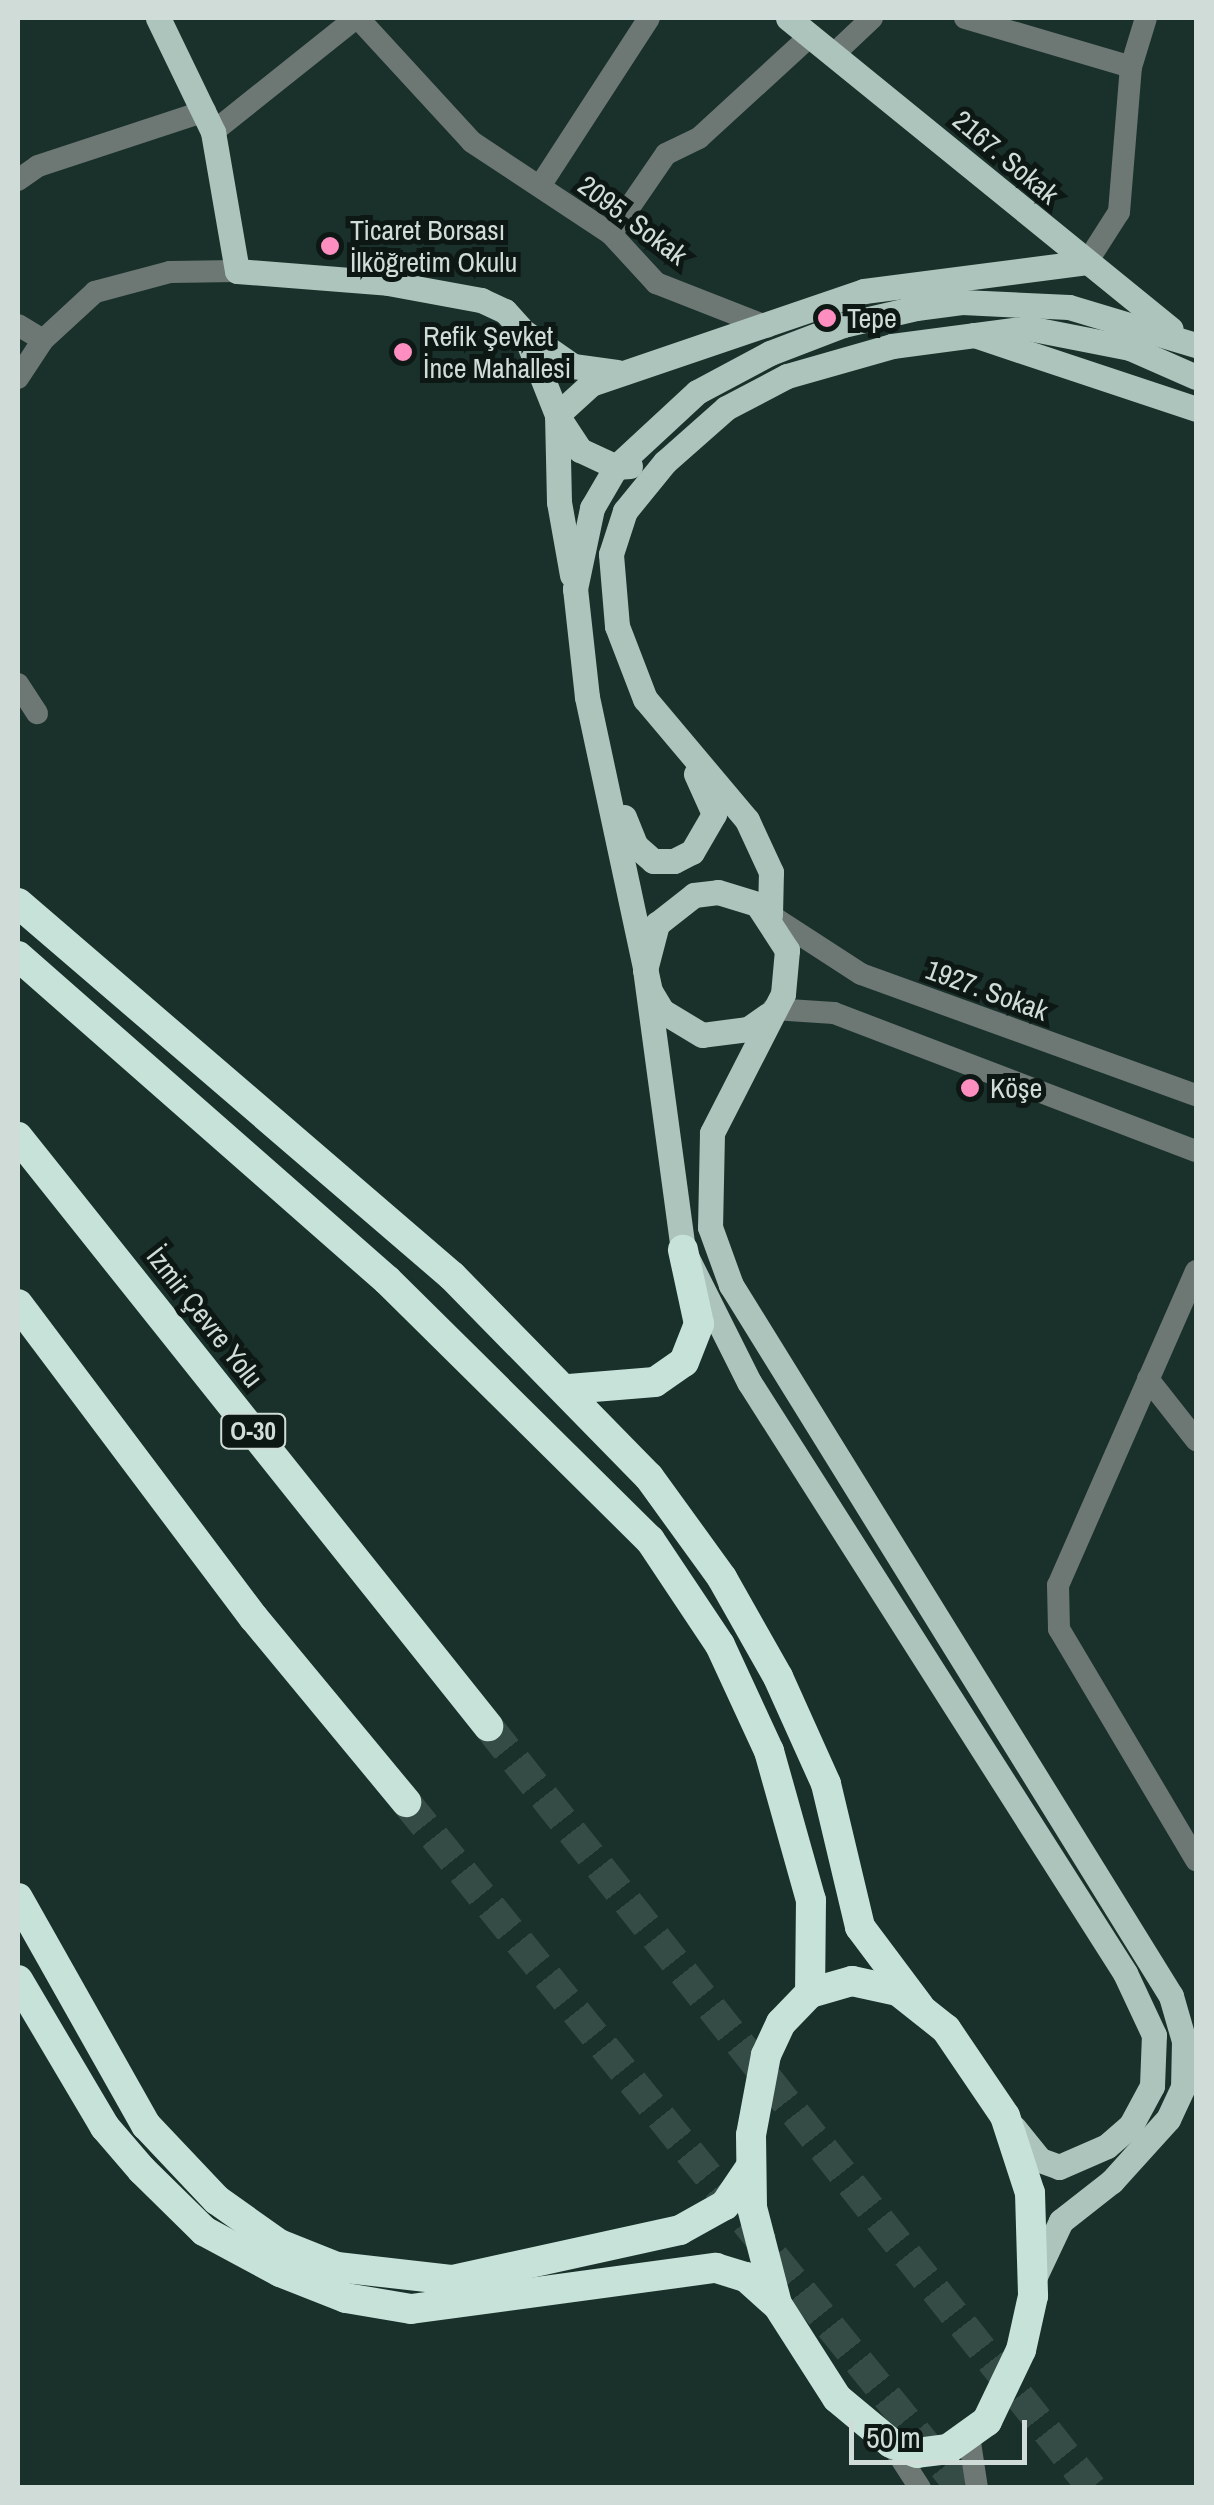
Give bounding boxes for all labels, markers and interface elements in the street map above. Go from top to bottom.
street label: 2167. Sokak [946,103,1066,211]
street label: 2095. Sokak [572,168,694,272]
place label: Ticaret Borsası İlköğretim Okulu [350,213,517,279]
marker: Ticaret Borsası İlköğretim Okulu [319,235,341,257]
place label: Tepe [847,301,897,335]
marker: Tepe [816,307,838,329]
place label: Refik Şevket İnce Mahallesi [423,319,571,385]
marker: Refik Şevket İnce Mahallesi [392,341,414,363]
street label: 1927. Sokak [921,952,1053,1028]
place label: Köşe [990,1071,1042,1105]
marker: Köşe [959,1077,981,1099]
street label: İzmir Çevre Yolu [140,1240,270,1394]
road number: O-30 [218,1411,288,1451]
scale bar [854,2400,1032,2462]
text: 50 m [866,2417,921,2457]

